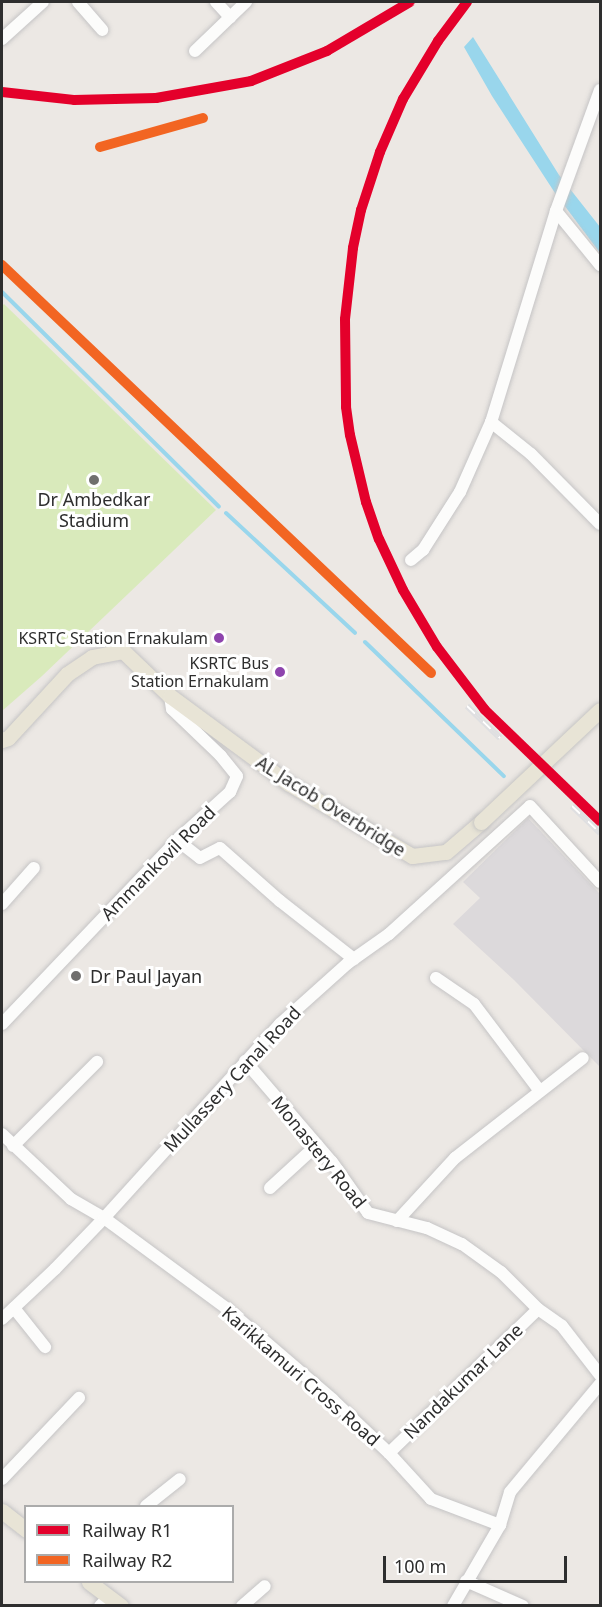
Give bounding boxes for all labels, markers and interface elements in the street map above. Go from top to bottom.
marker: Dr Ambedkar Stadium [87,473,101,487]
place label: Dr Ambedkar Stadium [37,489,151,532]
place label: KSRTC Station Ernakulam [18,628,208,648]
marker: KSRTC Station Ernakulam [213,632,225,644]
place label: KSRTC Bus Station Ernakulam [131,653,269,691]
marker: KSRTC Bus Station Ernakulam [274,666,286,678]
street label: AL Jacob Overbridge [252,751,410,861]
street label: Ammankovil Road [96,801,220,925]
place label: Dr Paul Jayan [90,965,202,987]
marker: Dr Paul Jayan [67,967,85,985]
street label: Mullassery Canal Road [159,1002,305,1156]
street label: Monastery Road [267,1091,371,1213]
street label: Karikkamuri Cross Road [218,1302,384,1450]
street label: Nandakumar Lane [399,1319,527,1443]
legend [24,1505,234,1583]
text: Railway R1 [82,1518,172,1542]
scale bar [386,1544,570,1582]
text: Railway R2 [82,1548,172,1572]
text: 100 m [394,1554,446,1578]

